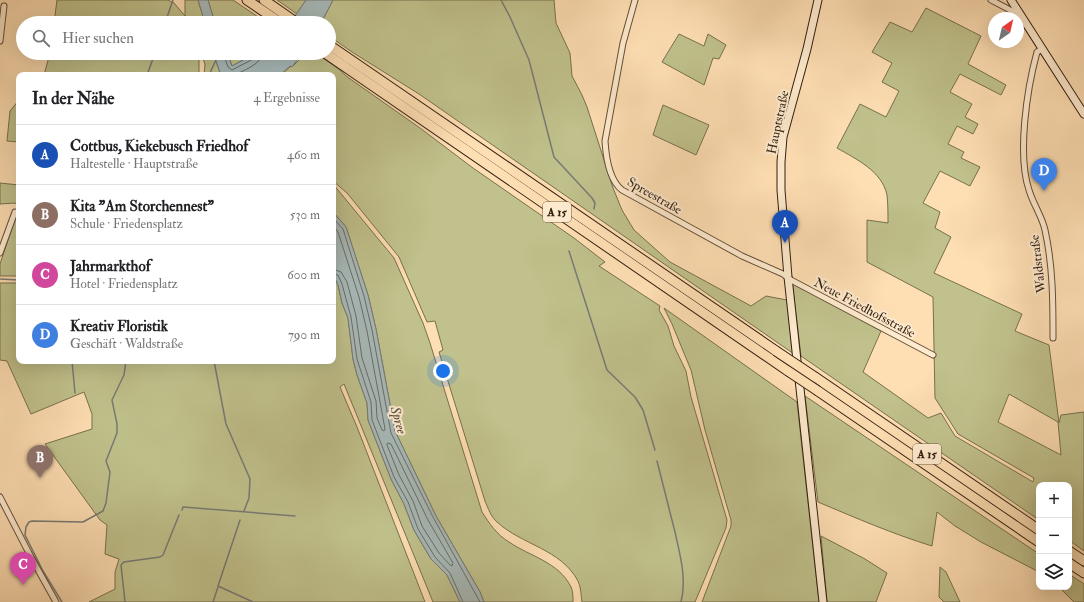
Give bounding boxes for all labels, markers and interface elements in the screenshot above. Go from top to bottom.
north arrow [988,12,1024,48]
search box [16,16,336,60]
icon: search [30,27,52,49]
text: Hier suchen [62,29,134,48]
text: In der Nähe [32,88,114,109]
street label: Hauptstraße [763,88,794,156]
text: 4 Ergebnisse [253,90,320,106]
text: Cottbus, Kiekebusch Friedhof [70,137,248,156]
text: A [41,147,49,163]
text: 460 m [287,147,320,163]
text: Haltestelle · Hauptstraße [70,156,198,172]
pin: D [1031,158,1057,191]
street label: Spreestraße [624,174,685,219]
text: Kita "Am Storchennest" [70,197,214,216]
road number: A 15 [543,202,571,222]
text: B [41,207,49,223]
text: 530 m [290,207,320,223]
pin: A [772,210,798,243]
text: Schule · Friedensplatz [70,216,183,232]
street label: Waldstraße [1026,233,1050,295]
text: Jahrmarkthof [70,257,151,276]
text: C [40,267,50,283]
text: 600 m [287,267,320,283]
street label: Neue Friedhofsstraße [811,274,919,342]
text: Hotel · Friedensplatz [70,276,178,292]
text: Kreativ Floristik [70,317,168,336]
text: D [40,327,50,343]
text: 790 m [288,327,320,343]
text: Geschäft · Waldstraße [70,336,183,352]
your location [433,361,453,381]
water label: Spree [386,403,411,436]
road number: A 15 [913,444,941,464]
pin: B [27,445,53,478]
map controls [1036,482,1072,590]
button: + [1036,482,1072,518]
button: − [1036,518,1072,554]
pin: C [10,552,36,585]
button: layers [1036,554,1072,590]

